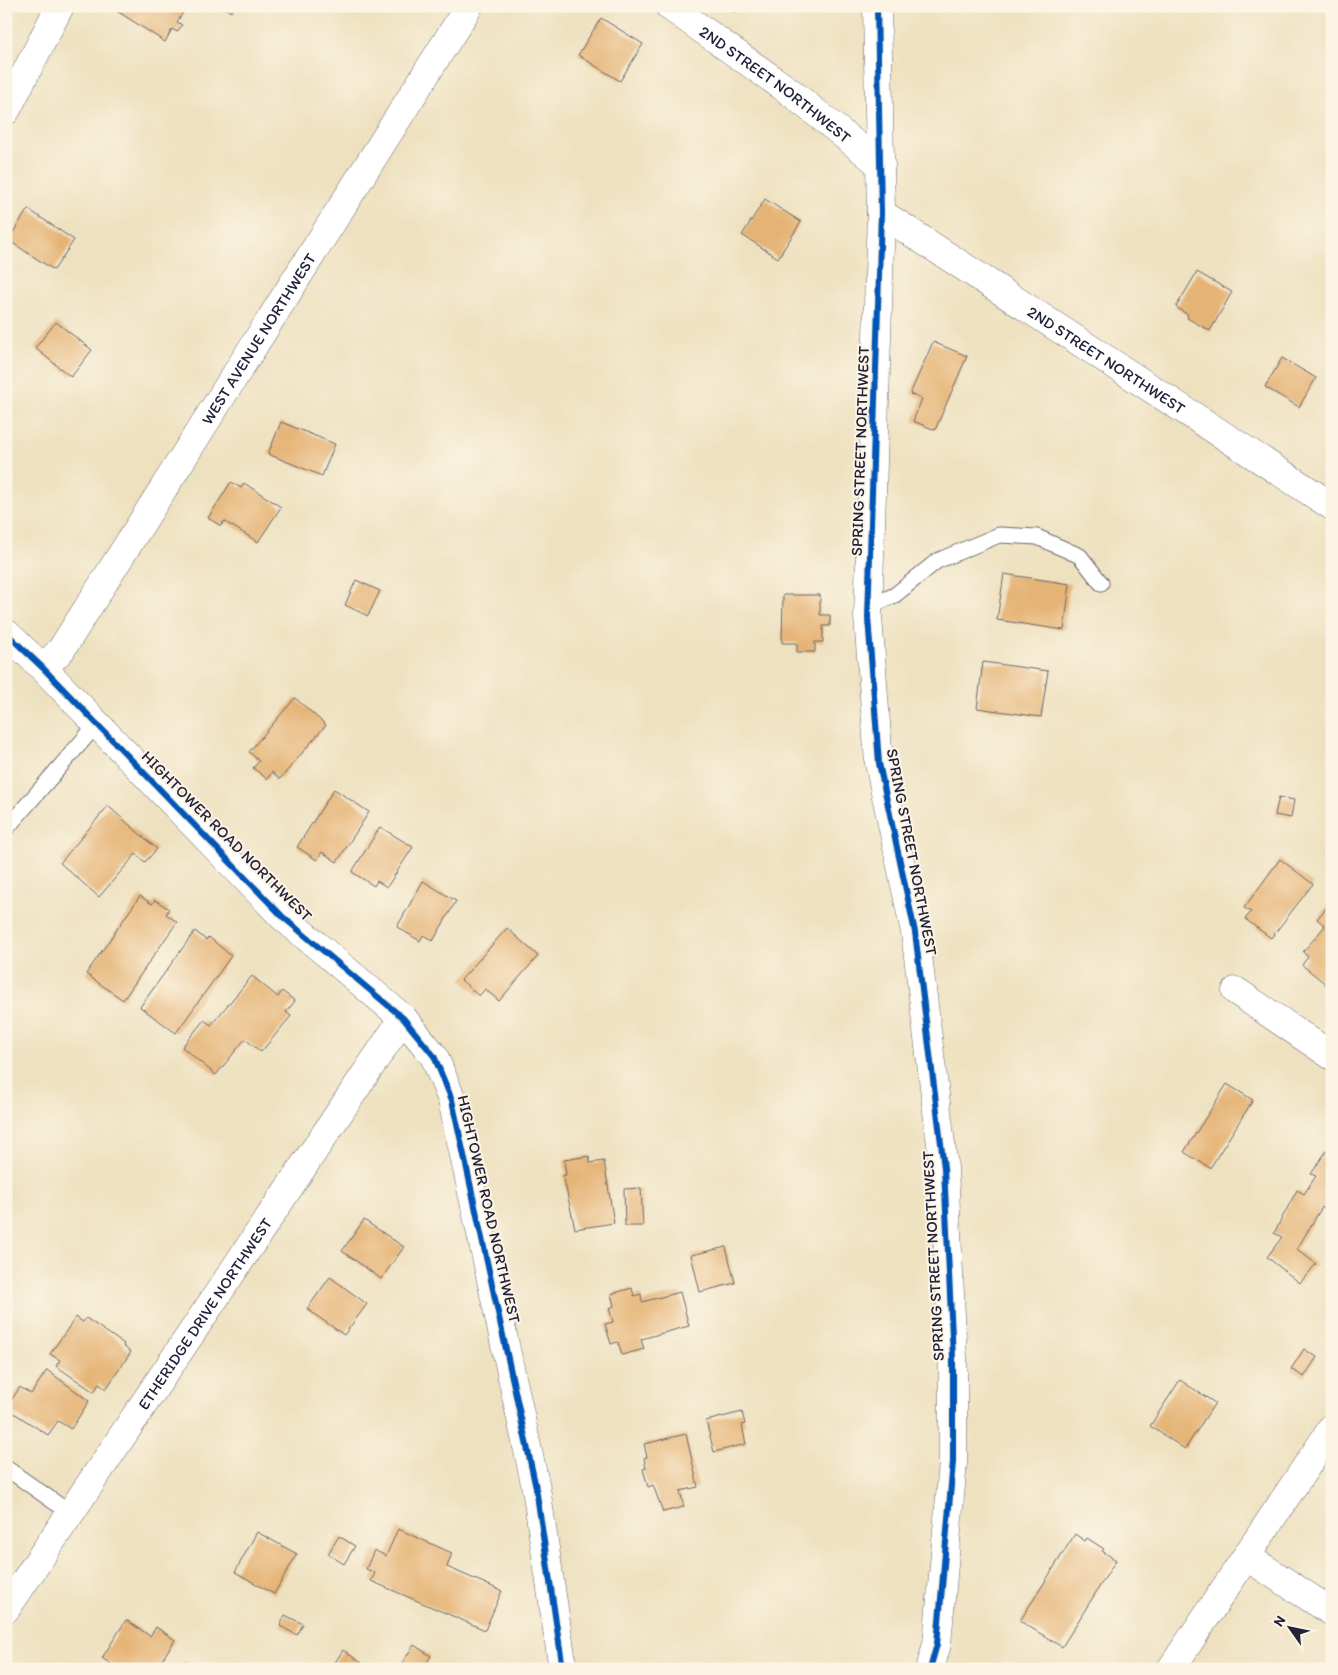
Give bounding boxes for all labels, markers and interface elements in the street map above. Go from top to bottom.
street label: 2ND STREET NORTHWEST [696,21,855,147]
street label: WEST AVENUE NORTHWEST [197,249,320,428]
street label: 2ND STREET NORTHWEST [1024,301,1189,418]
street label: SPRING STREET NORTHWEST [847,345,873,556]
street label: HIGHTOWER ROAD NORTHWEST [138,747,316,925]
street label: SPRING STREET NORTHWEST [883,747,941,957]
street label: HIGHTOWER ROAD NORTHWEST [453,1093,525,1325]
street label: SPRING STREET NORTHWEST [918,1150,948,1362]
street label: ETHERIDGE DRIVE NORTHWEST [133,1214,276,1413]
north arrow [1266,1602,1316,1652]
text: N [1270,1613,1289,1630]

